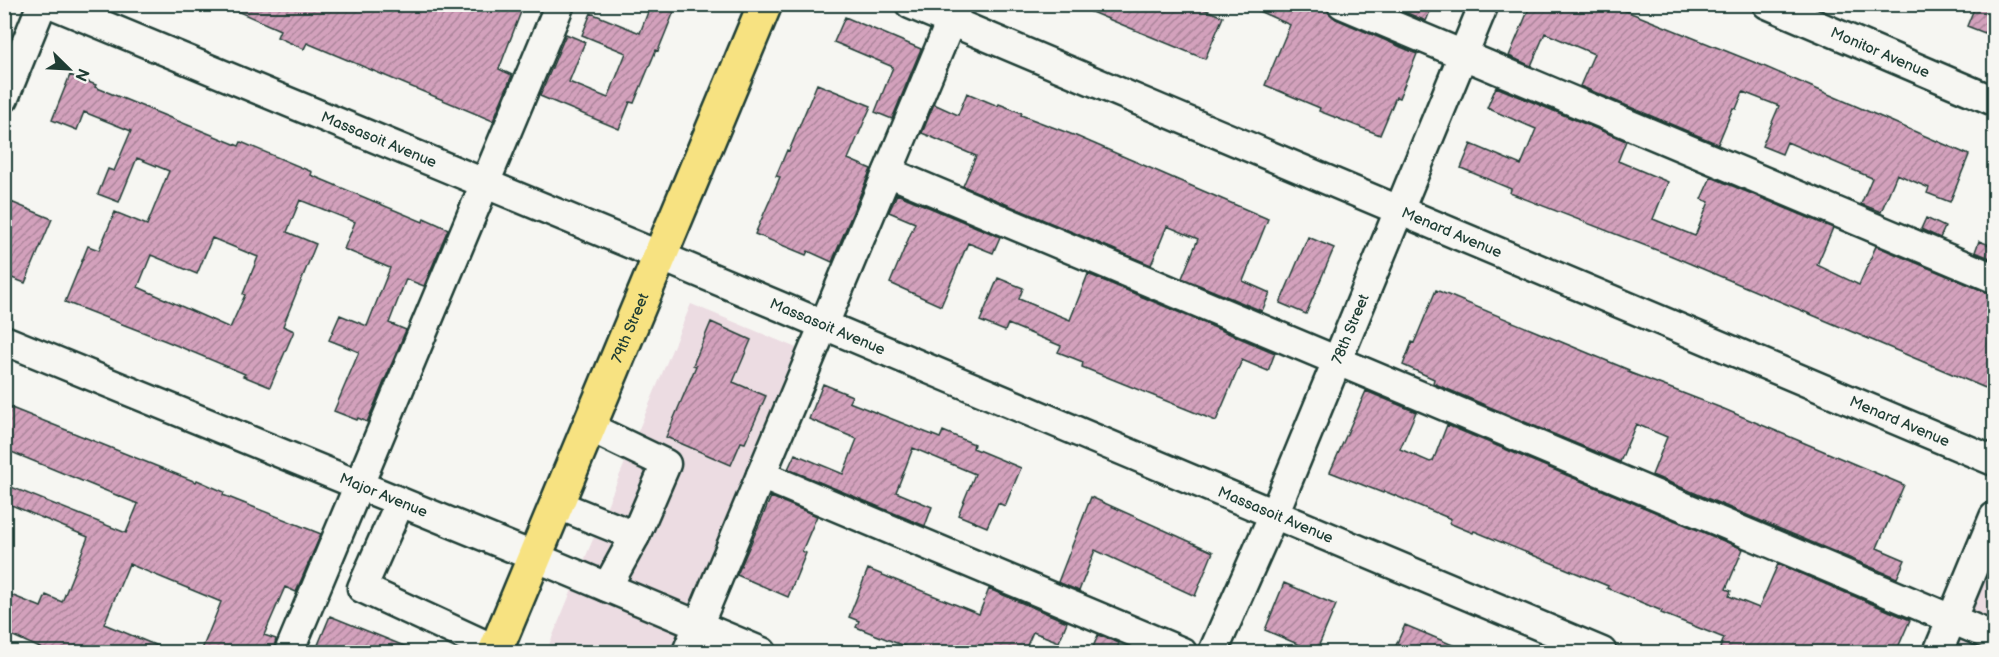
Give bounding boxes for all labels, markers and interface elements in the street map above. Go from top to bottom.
street label: Monitor Avenue [1828,23,1933,82]
north arrow [39,39,99,99]
text: N [70,65,92,84]
street label: Massasoit Avenue [318,107,440,172]
street label: Menard Avenue [1399,203,1505,262]
street label: 79th Street [607,290,653,366]
street label: 78th Street [1327,291,1373,367]
street label: Massasoit Avenue [767,294,888,359]
street label: Menard Avenue [1847,392,1953,451]
street label: Major Avenue [337,469,430,522]
street label: Massasoit Avenue [1215,482,1336,548]

